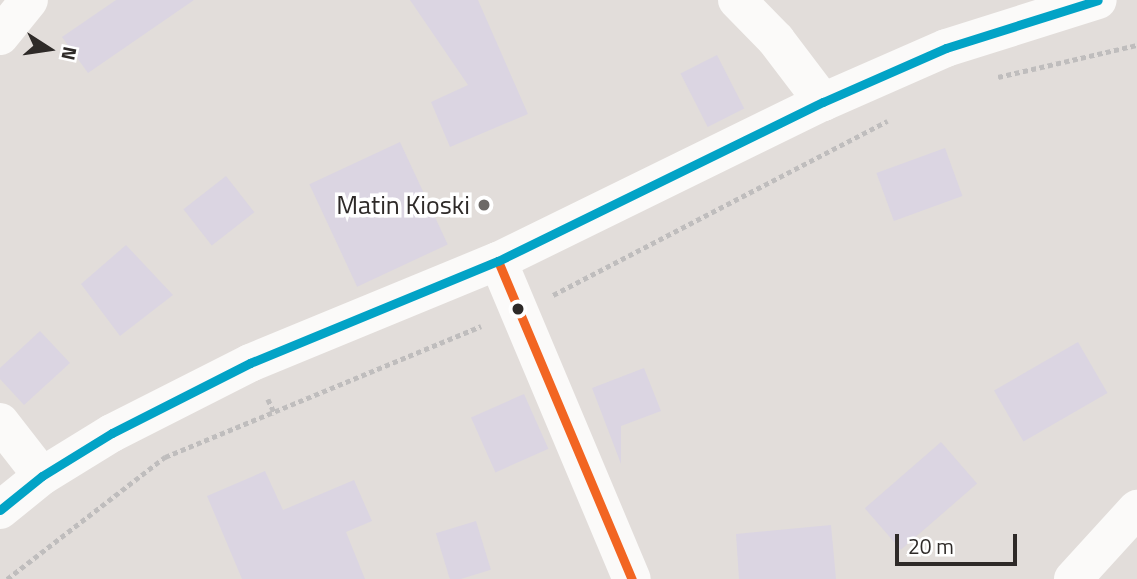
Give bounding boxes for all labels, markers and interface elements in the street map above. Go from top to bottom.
north arrow [14,14,84,84]
text: N [54,44,86,63]
place label: Matin Kioski [336,189,470,221]
marker: Matin Kioski [476,197,492,213]
unlabelled marker [511,302,525,316]
scale bar [899,520,1021,564]
text: 20 m [908,530,954,562]

